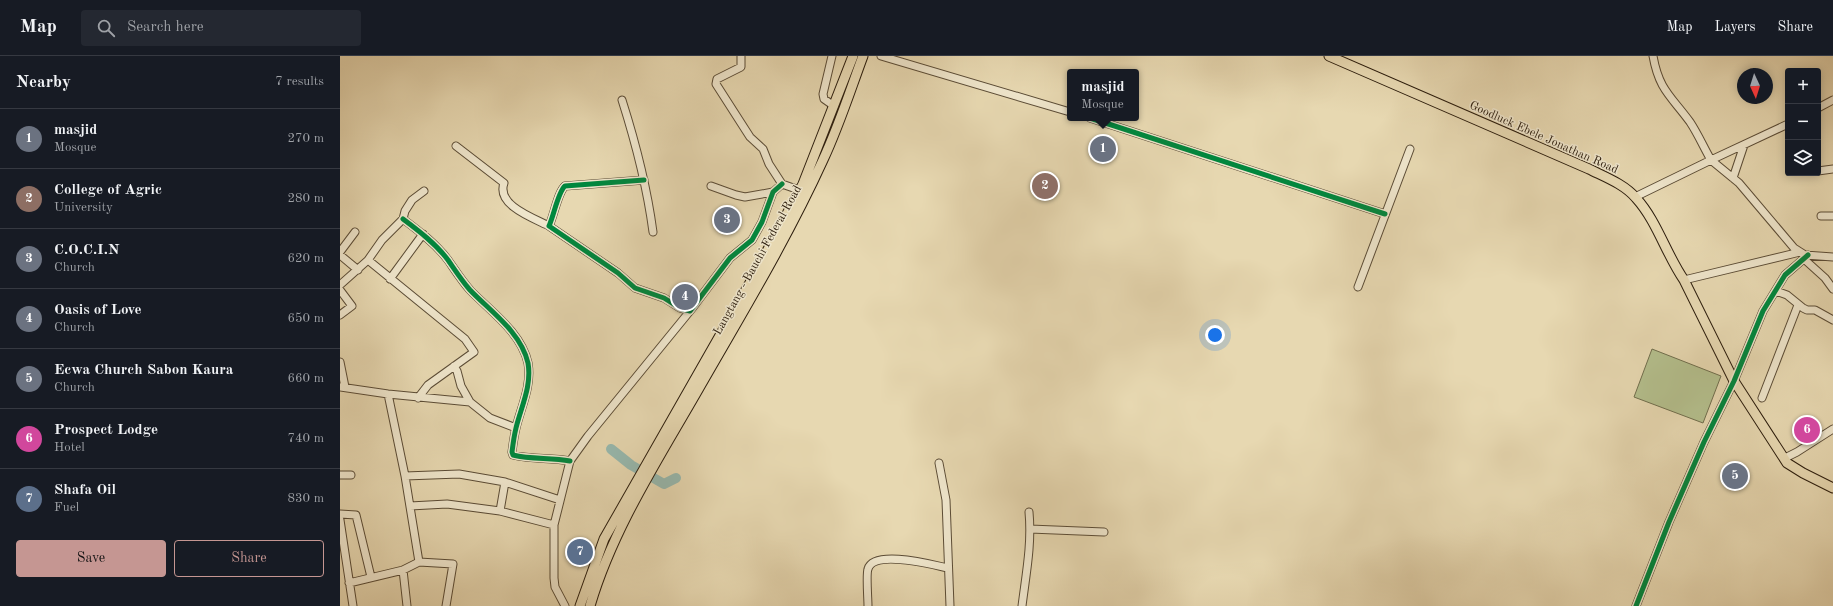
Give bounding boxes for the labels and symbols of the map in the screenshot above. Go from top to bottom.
north arrow [1737,68,1773,104]
street label: Goodluck Ebele Jonathan Road [1467,100,1620,176]
pin: 1 [1090,134,1116,164]
pin: 2 [1032,171,1058,201]
street label: Langtang - Bauchi Federal Road [712,184,804,337]
pin: 3 [714,205,740,235]
pin: 4 [672,282,698,312]
your location [1205,325,1225,345]
pin: 6 [1794,415,1820,445]
pin: 5 [1722,461,1748,491]
pin: 7 [567,537,593,567]

